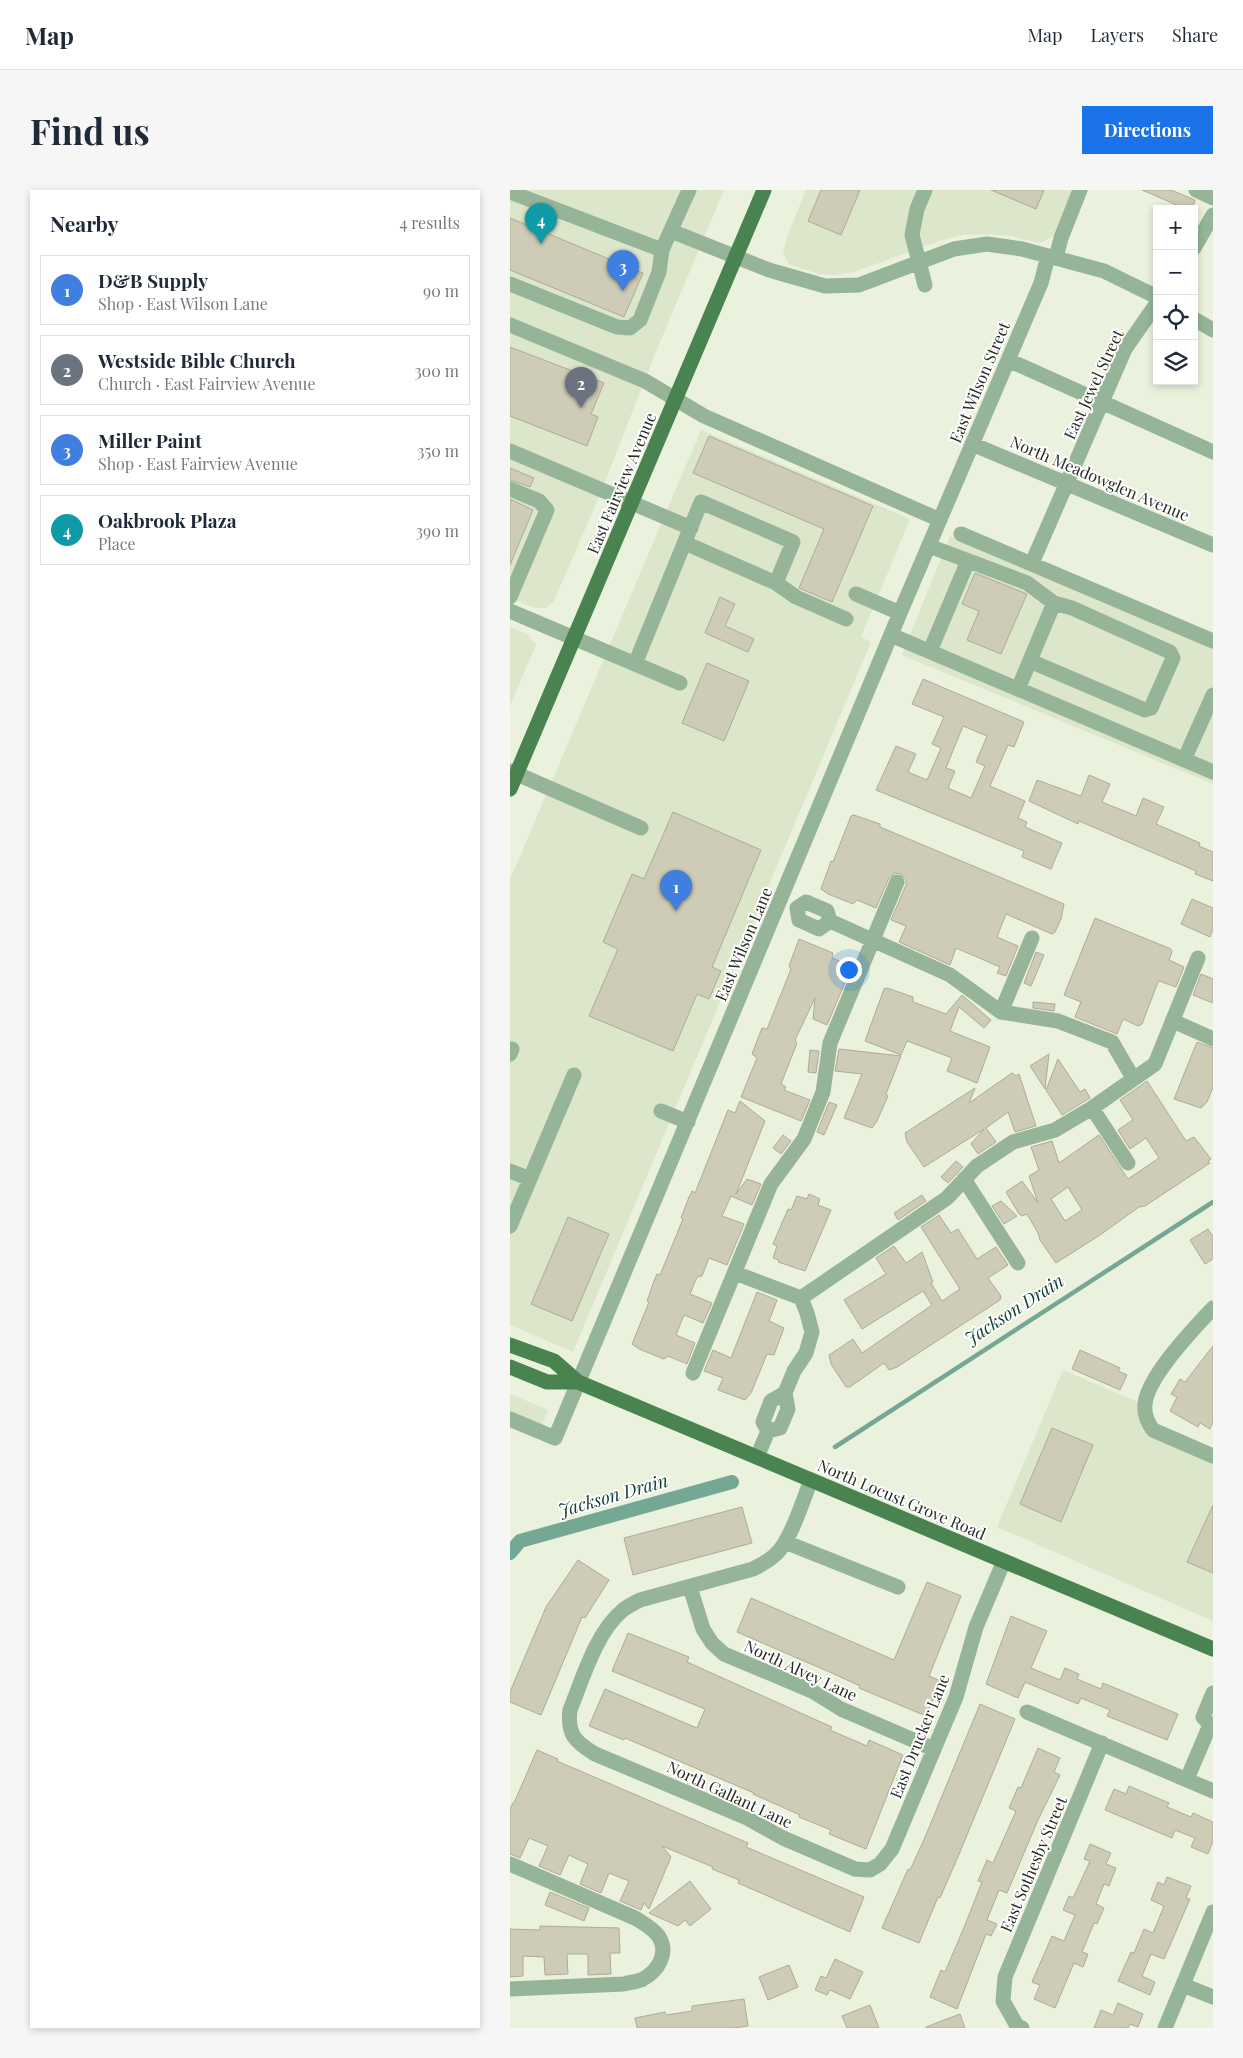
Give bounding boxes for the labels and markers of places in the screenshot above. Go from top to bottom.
pin: 4 [525,203,557,244]
pin: 3 [607,250,639,291]
pin: 2 [565,367,597,408]
pin: 1 [660,870,692,911]

